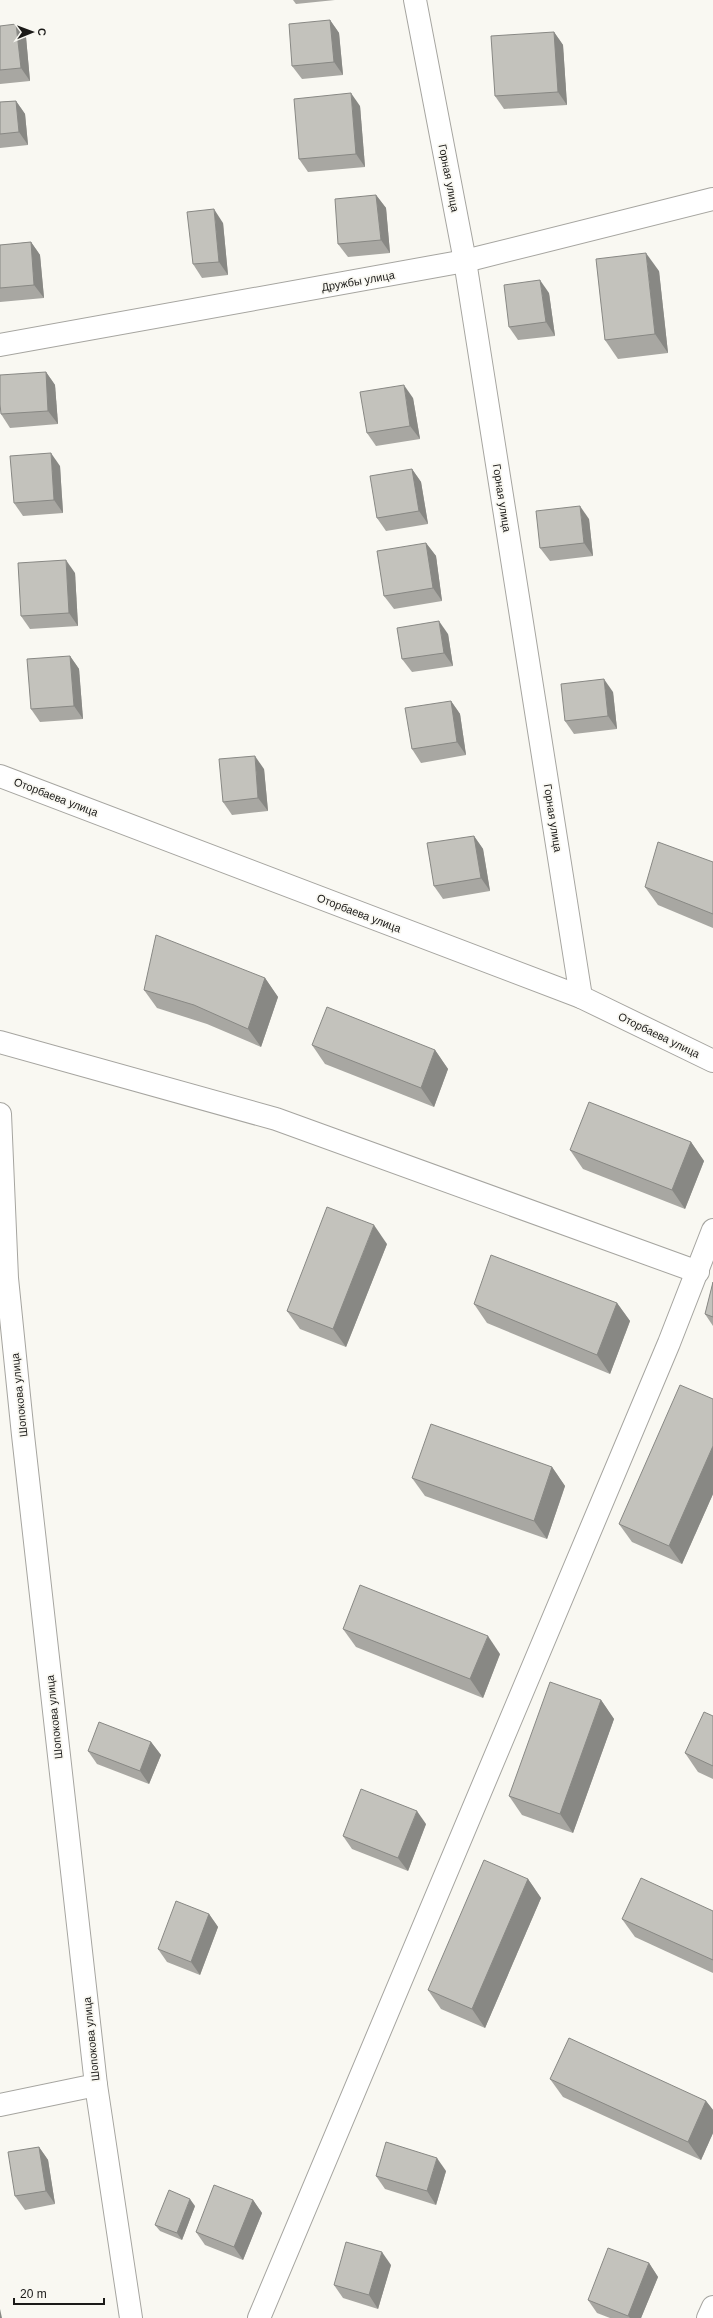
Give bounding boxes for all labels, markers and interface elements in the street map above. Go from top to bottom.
north arrow [12,12,52,52]
text: С [36,28,48,36]
street label: Горная улица [437,143,462,214]
street label: Дружбы улица [320,269,396,293]
street label: Горная улица [491,463,513,534]
street label: Оторбаева улица [12,775,101,819]
street label: Горная улица [542,783,564,854]
street label: Оторбаева улица [315,891,404,935]
street label: Оторбаева улица [616,1010,702,1060]
street label: Шопокова улица [9,1352,29,1438]
street label: Шопокова улица [44,1674,64,1760]
street label: Шопокова улица [81,1996,101,2082]
scale bar [14,2280,104,2306]
text: 20 m [20,2287,47,2301]

